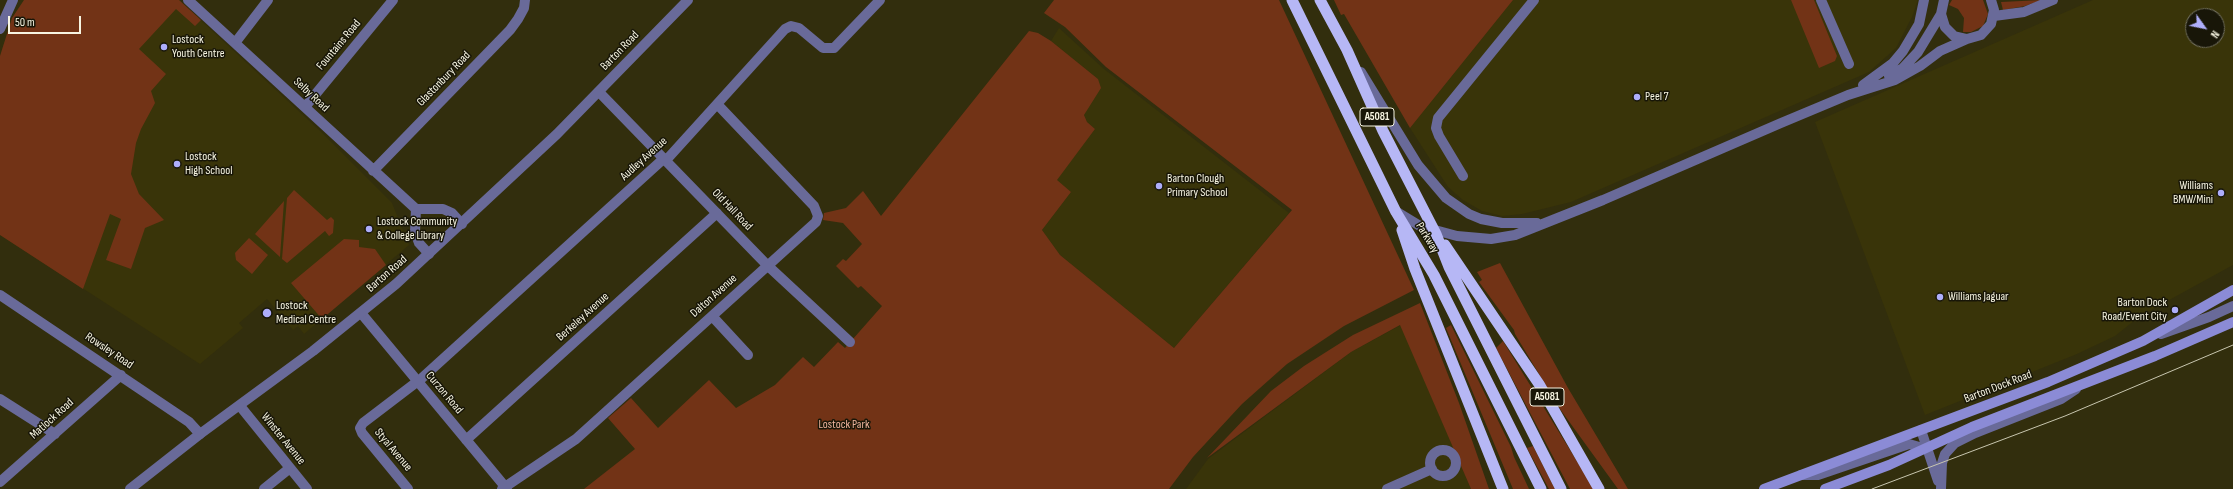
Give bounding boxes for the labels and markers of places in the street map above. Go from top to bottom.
place label: Lostock Youth Centre [172,33,225,61]
marker: Lostock Youth Centre [159,42,169,52]
place label: Peel 7 [1645,90,1669,104]
marker: Peel 7 [1632,92,1642,102]
place label: Lostock High School [185,150,232,178]
marker: Lostock High School [172,159,182,169]
place label: Barton Clough Primary School [1167,172,1227,200]
place label: Williams BMW/Mini [2173,179,2213,207]
marker: Barton Clough Primary School [1154,181,1164,191]
marker: Williams BMW/Mini [2216,188,2226,198]
place label: Lostock Community & College Library [377,215,457,243]
marker: Lostock Community & College Library [364,224,374,234]
place label: Williams Jaguar [1948,290,2008,304]
marker: Williams Jaguar [1935,292,1945,302]
place label: Barton Dock Road/Event City [2102,296,2167,324]
place label: Lostock Medical Centre [276,299,336,327]
marker: Barton Dock Road/Event City [2170,305,2180,315]
marker: Lostock Medical Centre [261,307,273,319]

